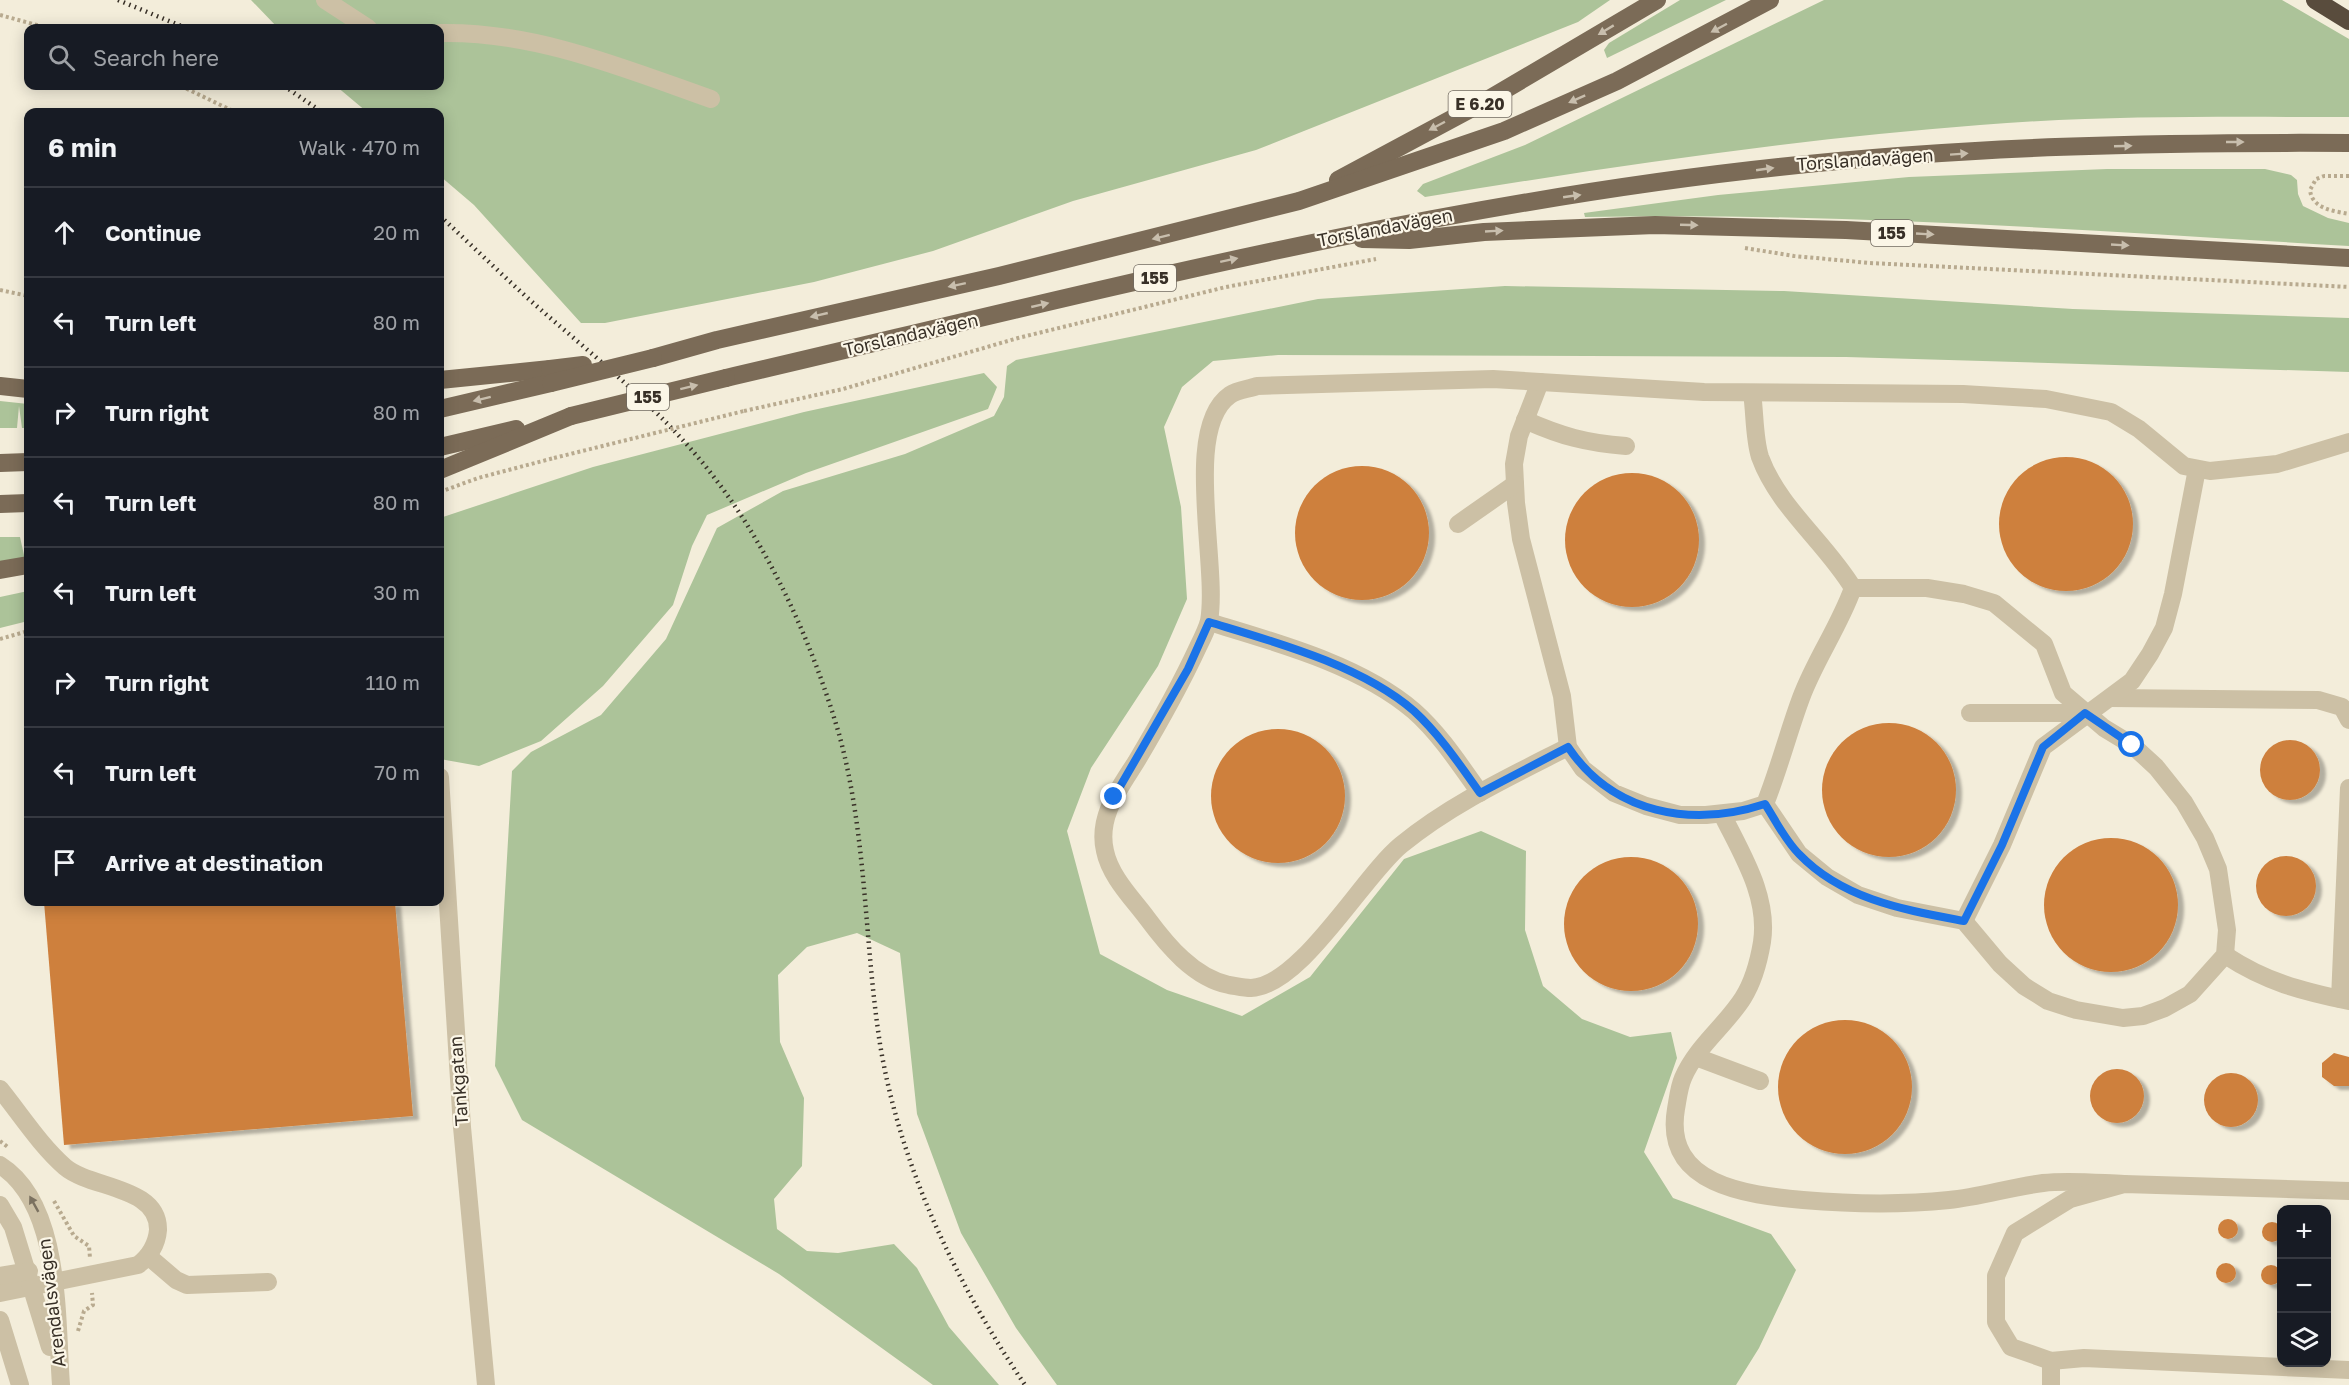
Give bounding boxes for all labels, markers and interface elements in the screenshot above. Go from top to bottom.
one-way arrow [1710,23,1727,33]
search box [24,24,444,90]
one-way arrow [1598,24,1615,34]
icon: search [45,41,78,74]
text: Search here [93,44,219,71]
road number: E 6.20 [1448,91,1512,117]
one-way arrow [1568,94,1586,104]
one-way arrow [1428,121,1445,131]
text: 6 min [48,132,117,163]
text: Walk · 470 m [299,135,420,159]
one-way arrow [2225,137,2244,147]
one-way arrow [2113,141,2132,150]
street label: Torslandavägen [1796,143,1934,175]
one-way arrow [1950,149,1969,158]
one-way arrow [1755,164,1774,173]
one-way arrow [1562,191,1581,200]
street label: Torslandavägen [1315,203,1454,251]
icon: ahead [48,216,81,249]
text: Continue [105,219,201,246]
text: 20 m [373,220,420,244]
road number: 155 [1871,220,1913,246]
one-way arrow [1679,221,1698,230]
one-way arrow [1484,227,1503,236]
one-way arrow [1916,230,1935,239]
one-way arrow [1152,232,1170,242]
one-way arrow [2111,241,2130,250]
one-way arrow [1220,255,1239,264]
road number: 155 [1134,265,1176,291]
one-way arrow [947,281,966,290]
one-way arrow [1030,300,1049,310]
icon: left [48,306,81,339]
street label: Torslandavägen [841,308,980,360]
text: Turn left [105,309,196,336]
text: 80 m [373,310,420,334]
one-way arrow [810,311,829,321]
one-way arrow [679,382,698,392]
road number: 155 [627,384,669,410]
one-way arrow [473,395,491,405]
icon: right [48,396,81,429]
text: Turn right [105,399,209,426]
text: 80 m [373,400,420,424]
icon: left [48,486,81,519]
text: Turn left [105,489,196,516]
text: 80 m [373,490,420,514]
icon: left [48,576,81,609]
text: Turn left [105,579,196,606]
text: 30 m [373,580,420,604]
icon: right [48,666,81,699]
text: Turn right [105,669,209,696]
text: 110 m [366,670,420,694]
route start [2118,731,2144,757]
icon: left [48,756,81,789]
text: Turn left [105,759,196,786]
text: 70 m [374,760,420,784]
route end [1100,783,1126,809]
icon: arrive [48,846,81,879]
text: Arrive at destination [105,849,323,876]
street label: Tankgatan [444,1035,472,1127]
one-way arrow [29,1195,39,1212]
map controls [2277,1205,2331,1367]
button: + [2277,1205,2331,1259]
street label: Arendalsvägen [32,1238,70,1369]
button: − [2277,1259,2331,1313]
button: layers [2277,1313,2331,1367]

